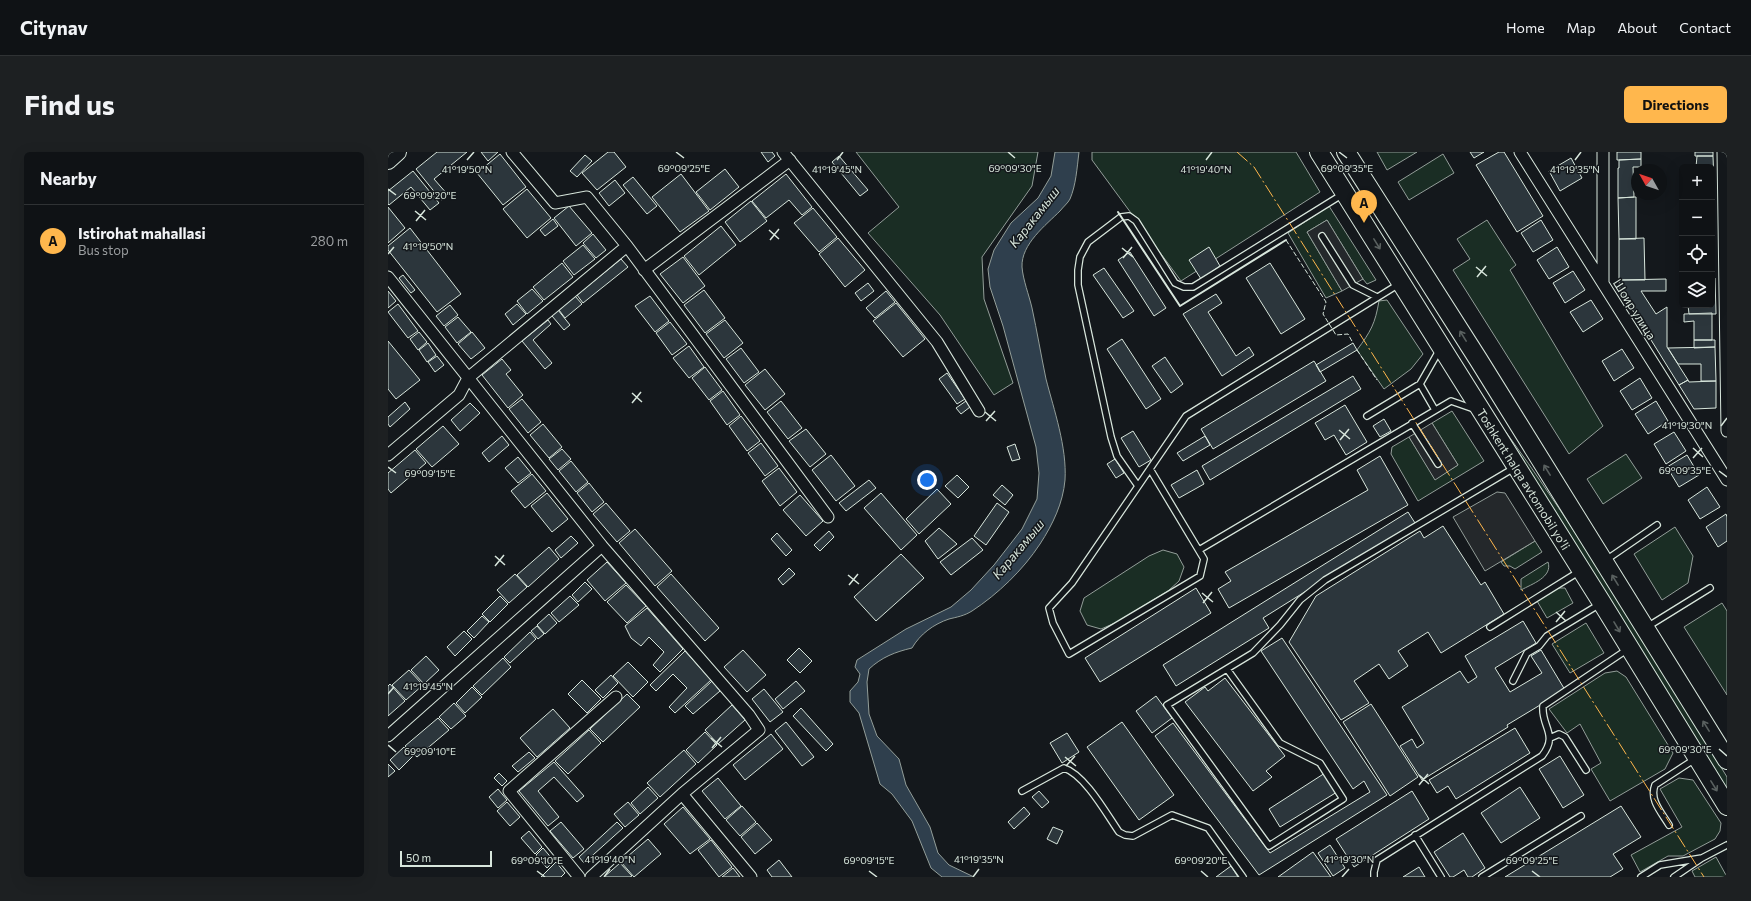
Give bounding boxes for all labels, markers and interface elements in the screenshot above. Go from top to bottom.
text: Citynav [20,16,88,39]
text: Home [1506,19,1545,36]
text: Map [1567,19,1595,36]
text: About [1617,19,1657,36]
text: Contact [1679,19,1731,36]
button: Directions [1624,86,1727,123]
text: Find us [24,87,115,121]
text: 69°09'25"E [658,162,710,174]
text: 69°09'30"E [988,162,1042,174]
text: 69°09'35"E [1321,162,1373,174]
text: 41°19'50"N [442,163,492,175]
text: 41°19'45"N [812,163,862,175]
text: 41°19'40"N [1181,163,1231,175]
text: 41°19'35"N [1550,163,1600,175]
north arrow [1631,164,1667,200]
map controls [1679,164,1715,308]
button: + [1679,164,1715,200]
text: Nearby [40,168,97,189]
water label: Каракамыш [1005,183,1063,251]
text: 69°09'20"E [403,189,457,201]
pin: A [1351,190,1377,223]
button: − [1679,200,1715,236]
text: Istirohat mahallasi [78,224,206,242]
text: A [48,233,58,249]
text: 280 m [311,233,348,249]
button: locate [1679,236,1715,272]
one-way arrow [1373,238,1381,250]
text: 41°19'50"N [403,240,453,252]
text: Bus stop [78,242,129,258]
button: layers [1679,272,1715,308]
street label: Шоир улица [1611,276,1659,342]
one-way arrow [1459,331,1467,342]
street label: Toshkent halqa avtomobil yo'li [1475,406,1573,552]
text: 41°19'30"N [1662,419,1712,431]
text: 69°09'35"E [1659,464,1711,476]
one-way arrow [1543,465,1551,476]
text: 69°09'15"E [405,467,456,479]
your location [917,470,937,490]
water label: Каракамыш [988,516,1048,582]
one-way arrow [1611,574,1619,586]
one-way arrow [1613,621,1621,632]
text: 41°19'45"N [403,680,453,692]
one-way arrow [1702,720,1710,732]
text: 69°09'30"E [1658,743,1712,755]
text: 69°09'10"E [404,745,456,757]
one-way arrow [1711,780,1719,792]
scale bar [400,849,492,868]
text: 50 m [406,851,431,864]
text: 41°19'40"N [585,853,635,865]
text: 41°19'35"N [954,853,1004,865]
text: 41°19'30"N [1324,853,1374,865]
text: 69°09'10"E [511,854,563,866]
text: 69°09'15"E [844,854,895,866]
text: 69°09'20"E [1174,854,1228,866]
text: 69°09'25"E [1506,854,1558,866]

